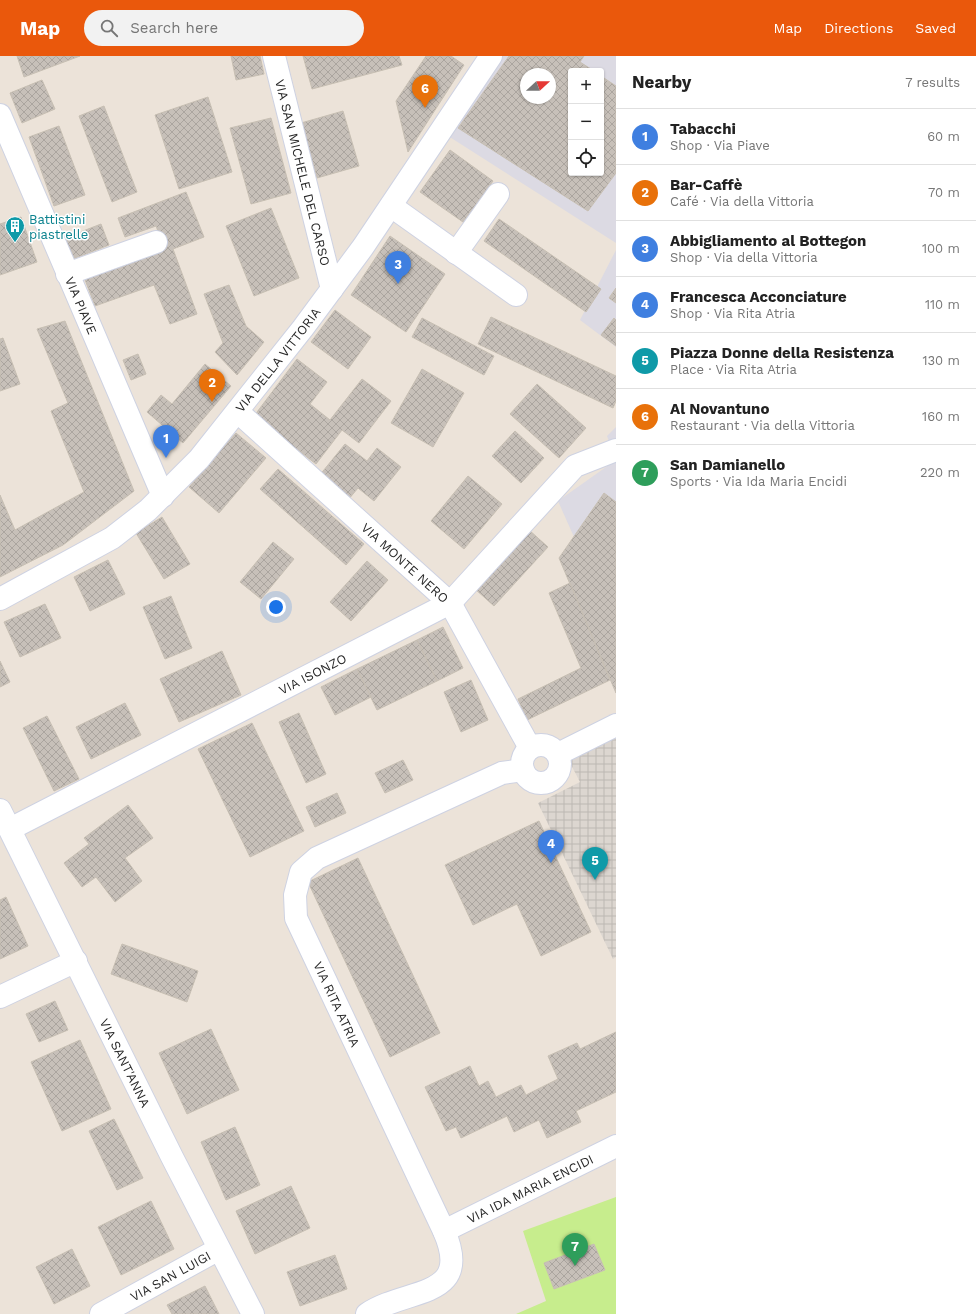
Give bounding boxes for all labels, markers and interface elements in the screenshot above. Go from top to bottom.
search box [84,10,364,46]
text: Map [20,17,60,40]
icon: search [98,17,120,39]
text: Search here [130,19,218,37]
text: Map [774,20,802,36]
text: Directions [824,20,893,36]
text: Saved [915,20,956,36]
north arrow [520,68,556,104]
map controls [568,68,604,176]
button: + [568,68,604,104]
text: Nearby [632,72,691,92]
pin: 6 [412,75,438,108]
text: 7 results [905,75,960,90]
street label: VIA SAN MICHELE DEL CARSO [272,78,333,267]
button: − [568,104,604,140]
text: Tabacchi [670,120,736,138]
text: 1 [642,129,648,144]
text: 60 m [927,129,960,144]
text: Shop · Via Piave [670,138,770,153]
button: locate [568,140,604,176]
text: Bar-Caffè [670,176,742,194]
text: 2 [641,185,649,200]
text: 70 m [928,185,960,200]
text: Café · Via della Vittoria [670,194,814,209]
place label: Battistini piastrelle [29,212,88,242]
building icon: Battistini piastrelle [4,215,26,243]
text: Abbigliamento al Bottegon [670,232,866,250]
text: 3 [641,241,649,256]
text: 100 m [922,241,960,256]
text: Shop · Via della Vittoria [670,250,818,265]
pin: 3 [385,251,411,284]
street label: VIA PIAVE [62,274,100,337]
text: Francesca Acconciature [670,288,847,306]
text: 4 [641,297,649,312]
text: 110 m [925,297,960,312]
street label: VIA DELLA VITTORIA [232,304,324,415]
text: Shop · Via Rita Atria [670,306,795,321]
text: Piazza Donne della Resistenza [670,344,894,362]
text: 5 [641,353,649,368]
text: 130 m [922,353,960,368]
text: Place · Via Rita Atria [670,362,797,377]
pin: 2 [199,369,225,402]
text: Al Novantuno [670,400,769,418]
text: 6 [641,409,649,424]
text: 160 m [922,409,960,424]
text: Restaurant · Via della Vittoria [670,418,855,433]
pin: 1 [153,425,179,458]
text: San Damianello [670,456,785,474]
text: 7 [641,465,649,480]
text: 220 m [920,465,960,480]
text: Sports · Via Ida Maria Encidi [670,474,847,489]
street label: VIA MONTE NERO [358,520,451,606]
your location [266,597,286,617]
street label: VIA ISONZO [276,651,349,698]
pin: 4 [538,830,564,863]
pin: 5 [582,847,608,880]
street label: VIA RITA ATRIA [310,959,363,1050]
street label: VIA SANT'ANNA [97,1016,153,1110]
street label: VIA IDA MARIA ENCIDI [465,1151,596,1226]
pin: 7 [562,1233,588,1266]
street label: VIA SAN LUIGI [128,1248,213,1304]

